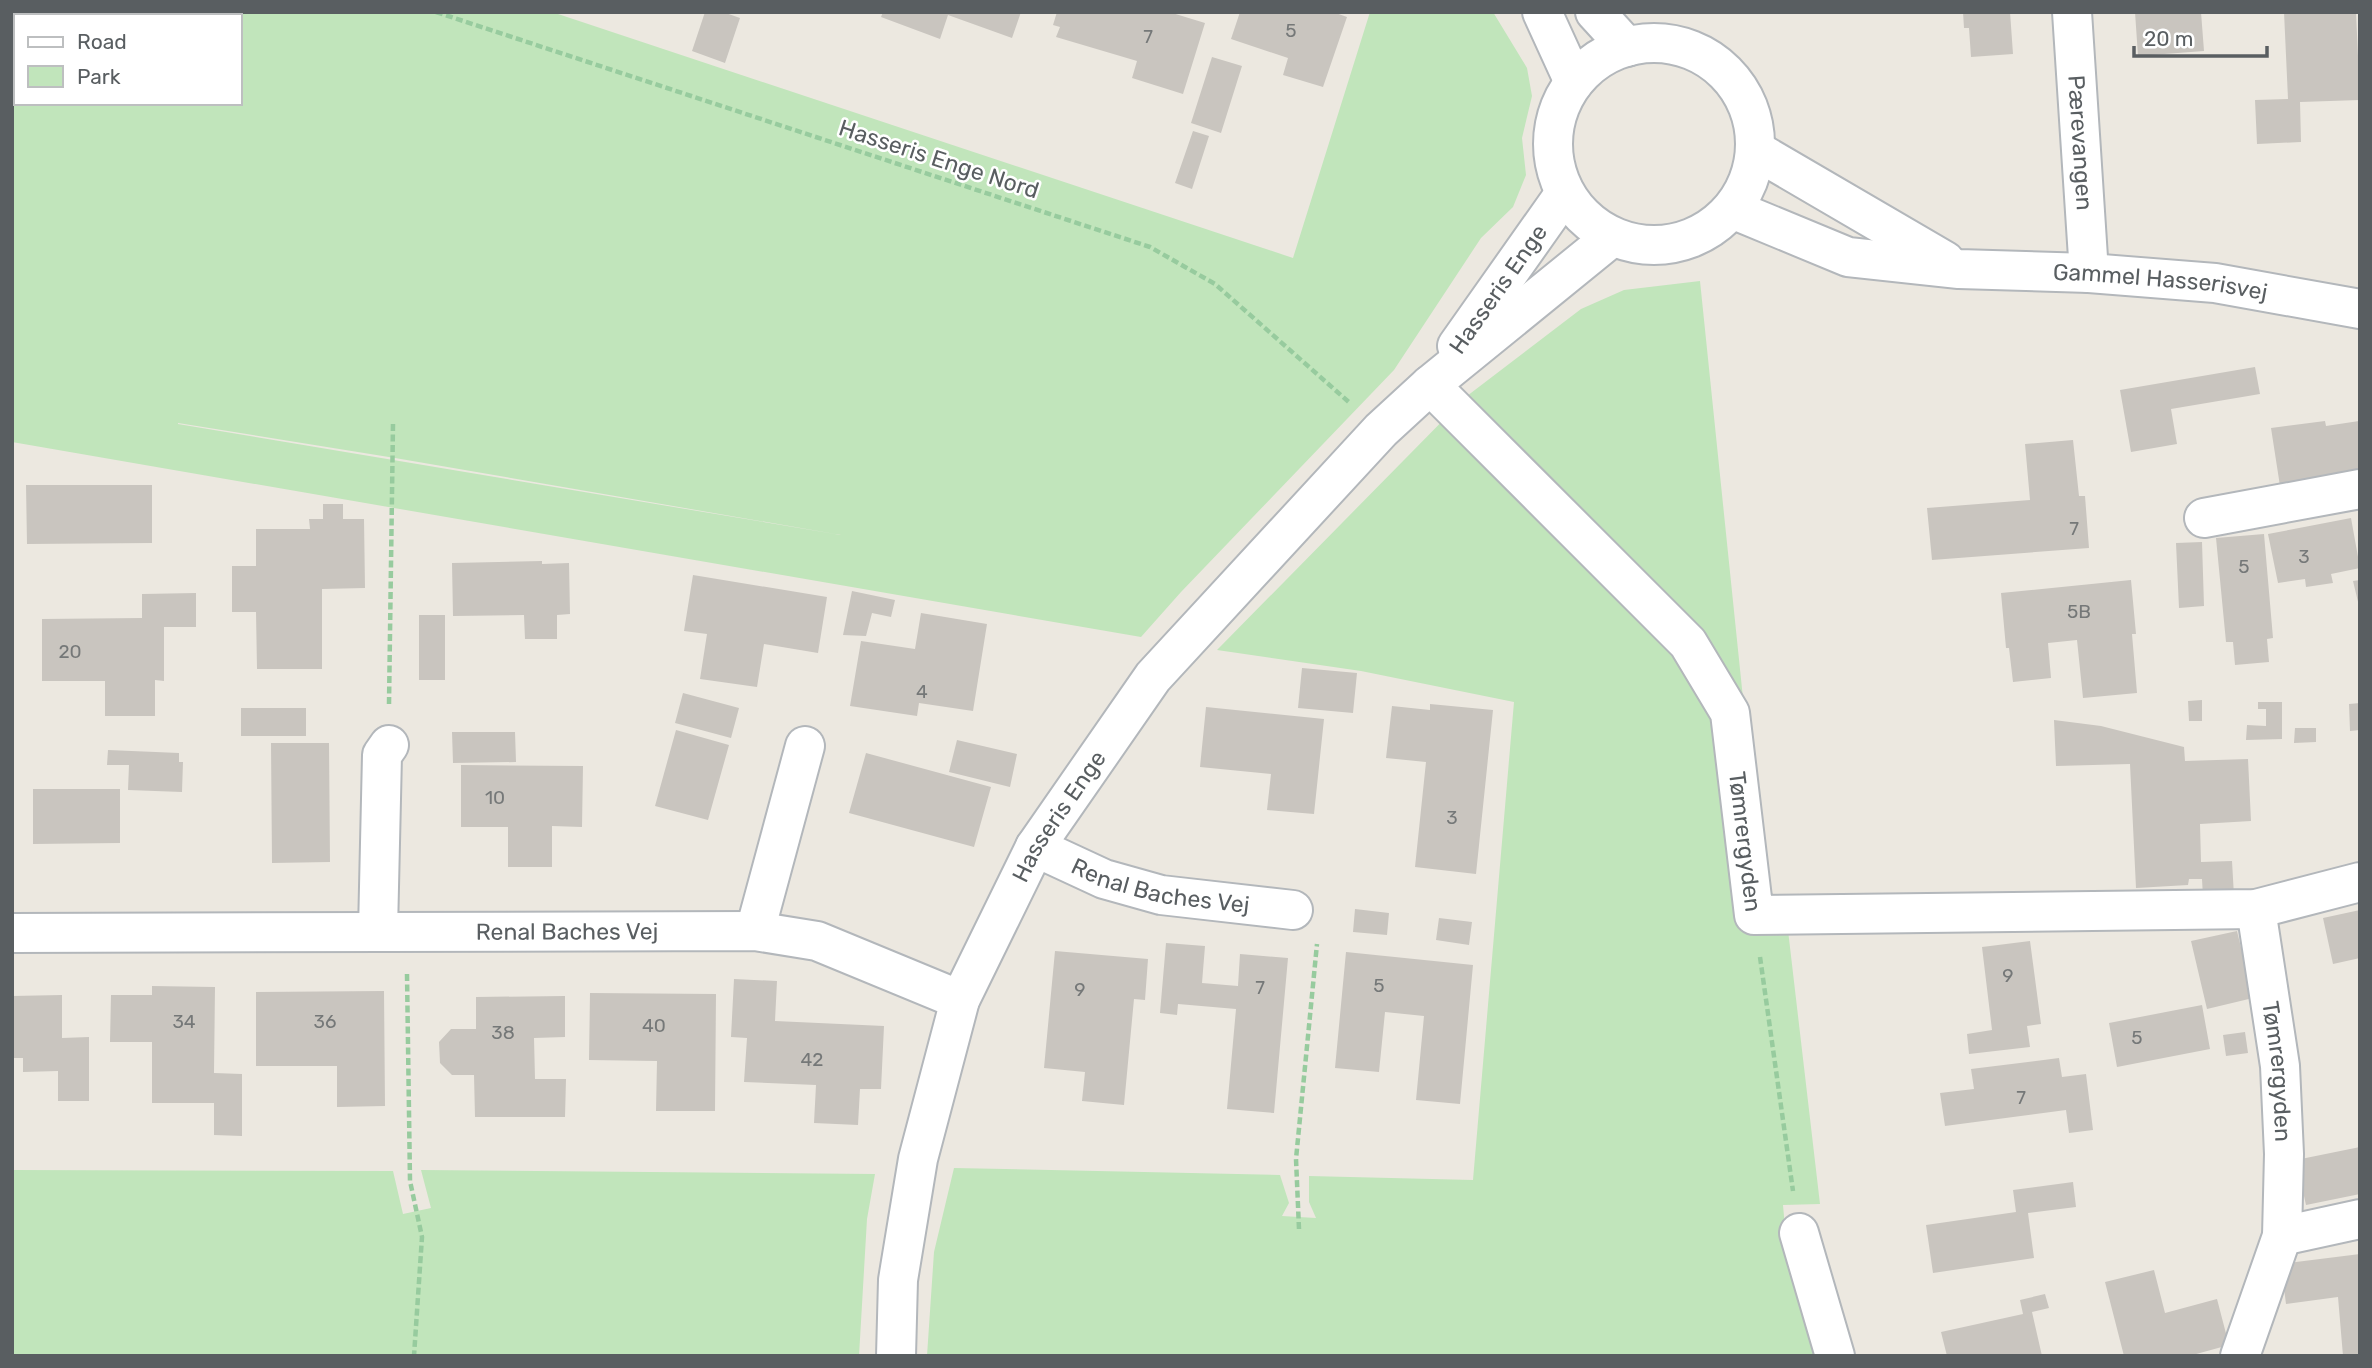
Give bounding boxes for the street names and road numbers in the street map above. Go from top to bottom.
street label: Pærevangen [2062,74,2099,211]
street label: Hasseris Enge Nord [835,113,1043,205]
street label: Hasseris Enge [1443,219,1553,359]
street label: Gammel Hasserisvej [2053,258,2270,306]
street label: Hasseris Enge [1006,745,1112,887]
street label: Tømrergyden [1723,770,1768,913]
street label: Renal Baches Vej [1067,852,1251,919]
street label: Renal Baches Vej [476,917,658,946]
street label: Tømrergyden [2256,999,2297,1142]

